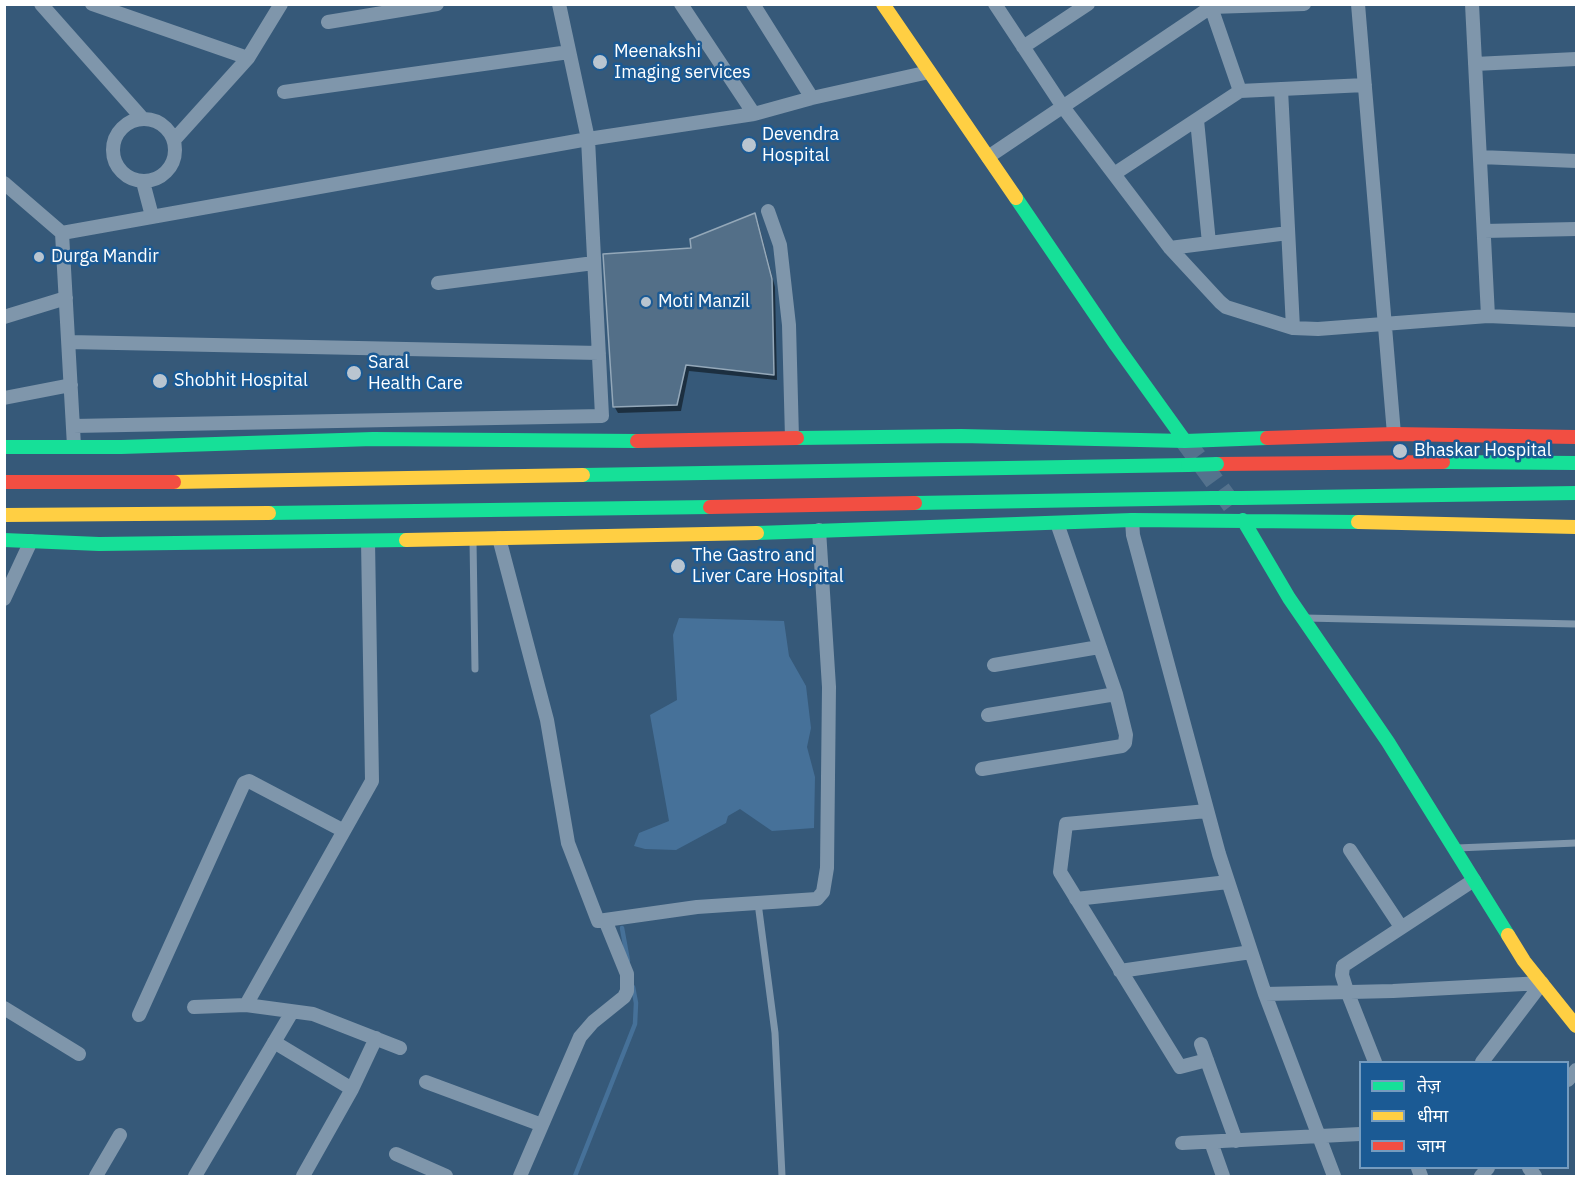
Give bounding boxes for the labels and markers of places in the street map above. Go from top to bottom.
place label: Meenakshi Imaging services [614,41,751,84]
marker: Meenakshi Imaging services [591,53,609,71]
place label: Devendra Hospital [762,124,839,166]
marker: Devendra Hospital [740,136,758,154]
place label: Durga Mandir [51,246,159,268]
marker: Durga Mandir [32,250,46,264]
place label: Moti Manzil [658,291,750,313]
marker: Moti Manzil [639,295,653,309]
place label: Saral Health Care [368,352,463,394]
marker: Saral Health Care [345,364,363,382]
place label: Shobhit Hospital [174,370,308,392]
marker: Shobhit Hospital [151,372,169,390]
place label: Bhaskar Hospital [1414,440,1552,462]
marker: Bhaskar Hospital [1391,442,1409,460]
place label: The Gastro and Liver Care Hospital [692,545,844,588]
marker: The Gastro and Liver Care Hospital [669,557,687,575]

